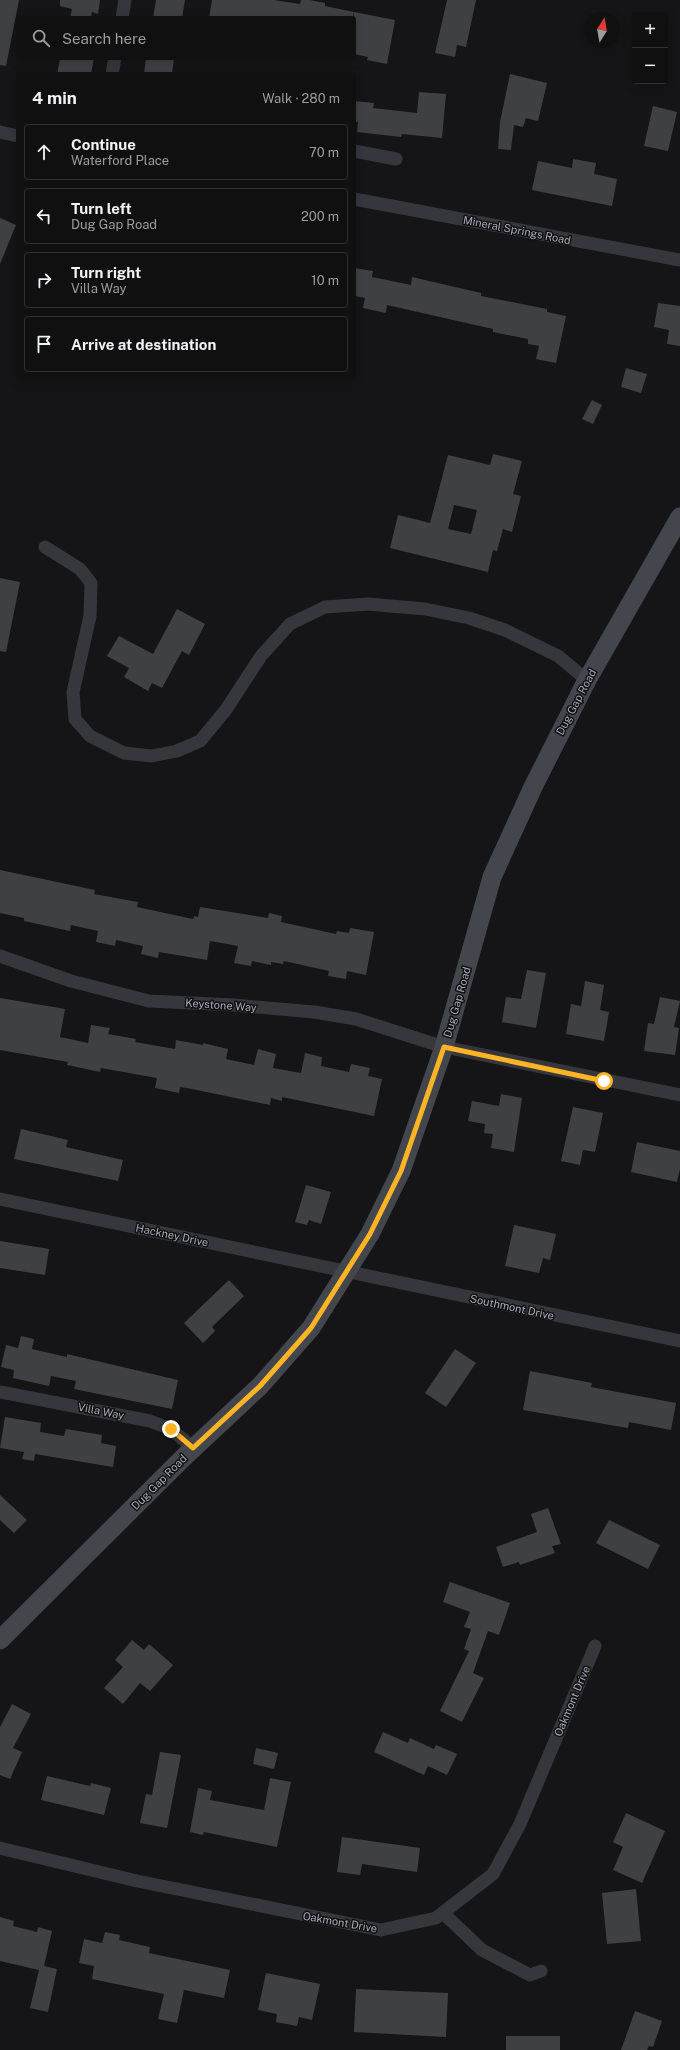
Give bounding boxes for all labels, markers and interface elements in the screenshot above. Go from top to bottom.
north arrow [584,12,620,48]
map controls [632,12,668,84]
button: + [632,12,668,48]
search box [16,16,356,60]
icon: search [30,27,52,49]
text: Search here [62,30,146,47]
button: − [632,48,668,84]
text: 4 min [32,88,77,108]
text: Walk · 280 m [262,91,340,106]
text: Continue [71,136,136,153]
icon: ahead [33,141,55,163]
text: 70 m [309,145,339,160]
text: Waterford Place [71,153,169,168]
text: Turn left [71,200,132,217]
icon: left [33,205,55,227]
text: 200 m [301,209,339,224]
street label: Mineral Springs Road [462,214,572,246]
text: Dug Gap Road [71,217,157,232]
text: Turn right [71,264,141,281]
icon: right [33,269,55,291]
text: 10 m [311,273,339,288]
text: Villa Way [71,281,126,296]
icon: arrive [33,333,55,355]
text: Arrive at destination [71,336,216,353]
street label: Dug Gap Road [554,667,598,737]
street label: Dug Gap Road [441,965,473,1039]
street label: Keystone Way [185,997,257,1013]
route start [595,1072,613,1090]
street label: Hackney Drive [135,1221,209,1249]
street label: Southmont Drive [469,1292,555,1322]
street label: Villa Way [77,1401,125,1421]
route end [162,1420,180,1438]
street label: Dug Gap Road [129,1452,189,1512]
street label: Oakmont Drive [552,1664,592,1738]
street label: Oakmont Drive [302,1910,378,1934]

